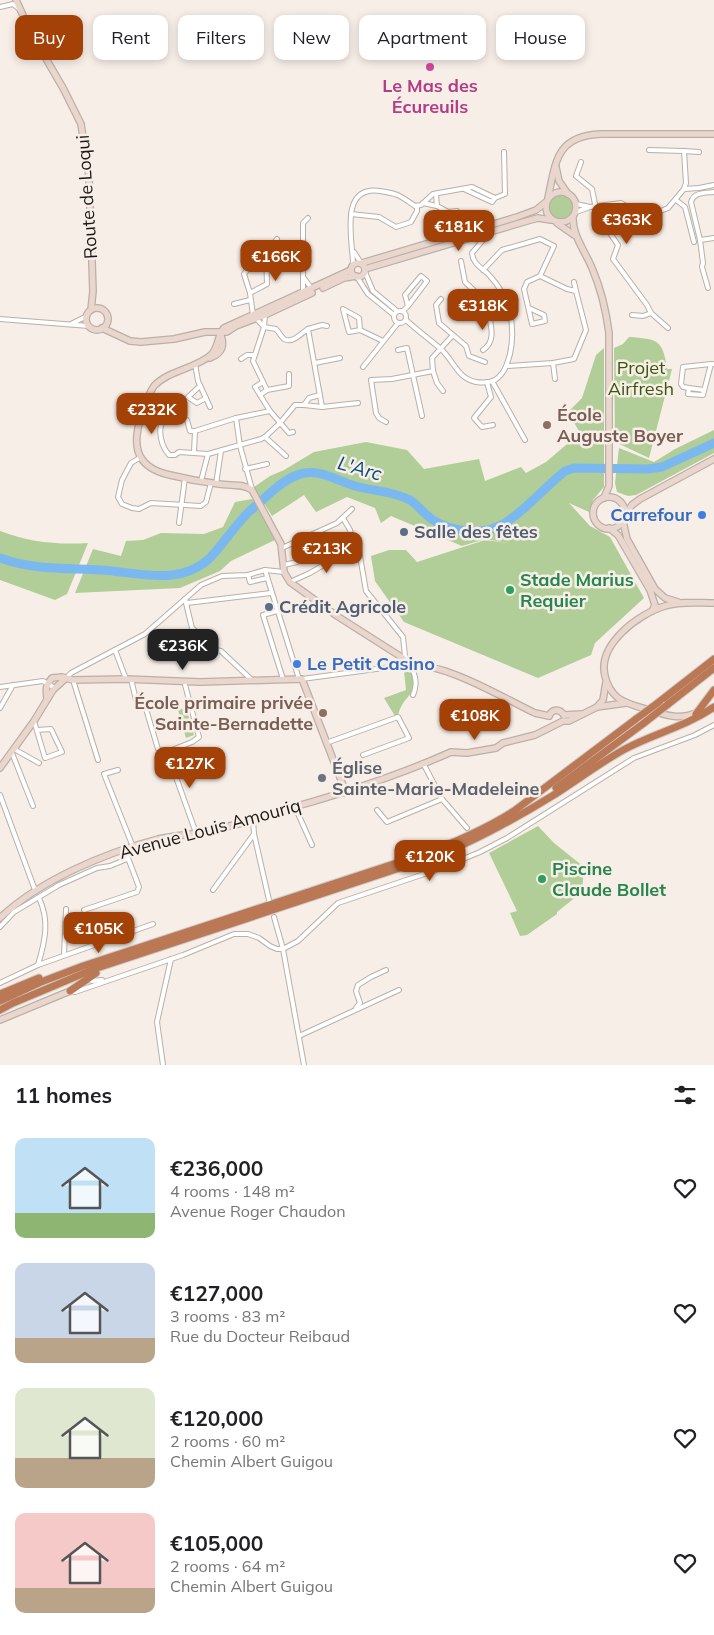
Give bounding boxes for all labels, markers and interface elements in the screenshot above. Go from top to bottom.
chip: Buy [15,15,83,60]
chip: Rent [93,15,168,60]
chip: Filters [178,15,264,60]
chip: New [274,15,349,60]
chip: Apartment [359,15,486,60]
chip: House [496,15,585,60]
marker: Le Mas des Écureuils [424,61,436,73]
place label: Le Mas des Écureuils [382,74,478,118]
street label: Route de Loqui [71,134,102,260]
pin: €363K [592,202,662,245]
text: €363K [602,209,652,229]
pin: €181K [424,210,494,252]
text: €181K [434,216,484,236]
pin: €166K [241,240,311,282]
text: €166K [251,246,301,266]
pin: €318K [448,288,518,331]
text: €318K [458,295,508,315]
park label: Projet Airfresh [608,356,674,400]
pin: €232K [117,392,187,435]
text: €232K [127,399,177,419]
place label: École Auguste Boyer [557,403,684,447]
marker: École Auguste Boyer [541,419,553,431]
water label: L'Arc [335,450,385,486]
place label: Carrefour [610,503,693,526]
marker: Carrefour [696,509,708,521]
place label: Salle des fêtes [414,520,538,543]
marker: Salle des fêtes [398,526,410,538]
pin: €213K [292,532,362,574]
text: €213K [302,538,352,558]
place label: Stade Marius Requier [520,568,634,612]
marker: Stade Marius Requier [504,584,516,596]
place label: Crédit Agricole [279,595,406,618]
marker: Crédit Agricole [263,601,275,613]
pin: €236K [148,628,218,671]
text: €236K [158,635,208,655]
place label: Le Petit Casino [307,652,435,675]
marker: Le Petit Casino [291,658,303,670]
place label: École primaire privée Sainte-Bernadette [134,691,313,735]
pin: €108K [440,698,510,741]
text: €108K [450,705,500,725]
marker: École primaire privée Sainte-Bernadette [317,707,329,719]
pin: €127K [155,746,225,789]
text: €127K [165,753,215,773]
place label: Église Sainte-Marie-Madeleine [332,756,540,800]
marker: Église Sainte-Marie-Madeleine [316,772,328,784]
street label: Avenue Louis Amouriq [117,793,303,864]
pin: €120K [395,840,465,882]
text: €120K [405,846,455,866]
place label: Piscine Claude Bollet [552,857,666,901]
marker: Piscine Claude Bollet [536,873,548,885]
pin: €105K [64,912,134,954]
text: €105K [74,918,124,938]
icon: filters [671,1081,699,1109]
text: 11 homes [15,1082,112,1108]
text: €236,000 [170,1155,263,1181]
icon: home [55,1158,115,1218]
icon: heart [671,1174,699,1202]
text: 4 rooms · 148 m² [170,1181,295,1201]
text: Avenue Roger Chaudon [170,1201,346,1221]
text: €127,000 [170,1280,263,1306]
icon: home [55,1283,115,1343]
icon: heart [671,1299,699,1327]
text: 3 rooms · 83 m² [170,1306,285,1326]
text: Rue du Docteur Reibaud [170,1326,350,1346]
text: €120,000 [170,1405,263,1431]
icon: home [55,1408,115,1468]
icon: heart [671,1424,699,1452]
text: 2 rooms · 60 m² [170,1431,285,1451]
text: Chemin Albert Guigou [170,1451,333,1471]
text: €105,000 [170,1530,263,1556]
icon: home [55,1533,115,1593]
icon: heart [671,1549,699,1577]
text: 2 rooms · 64 m² [170,1556,285,1576]
text: Chemin Albert Guigou [170,1576,333,1596]

